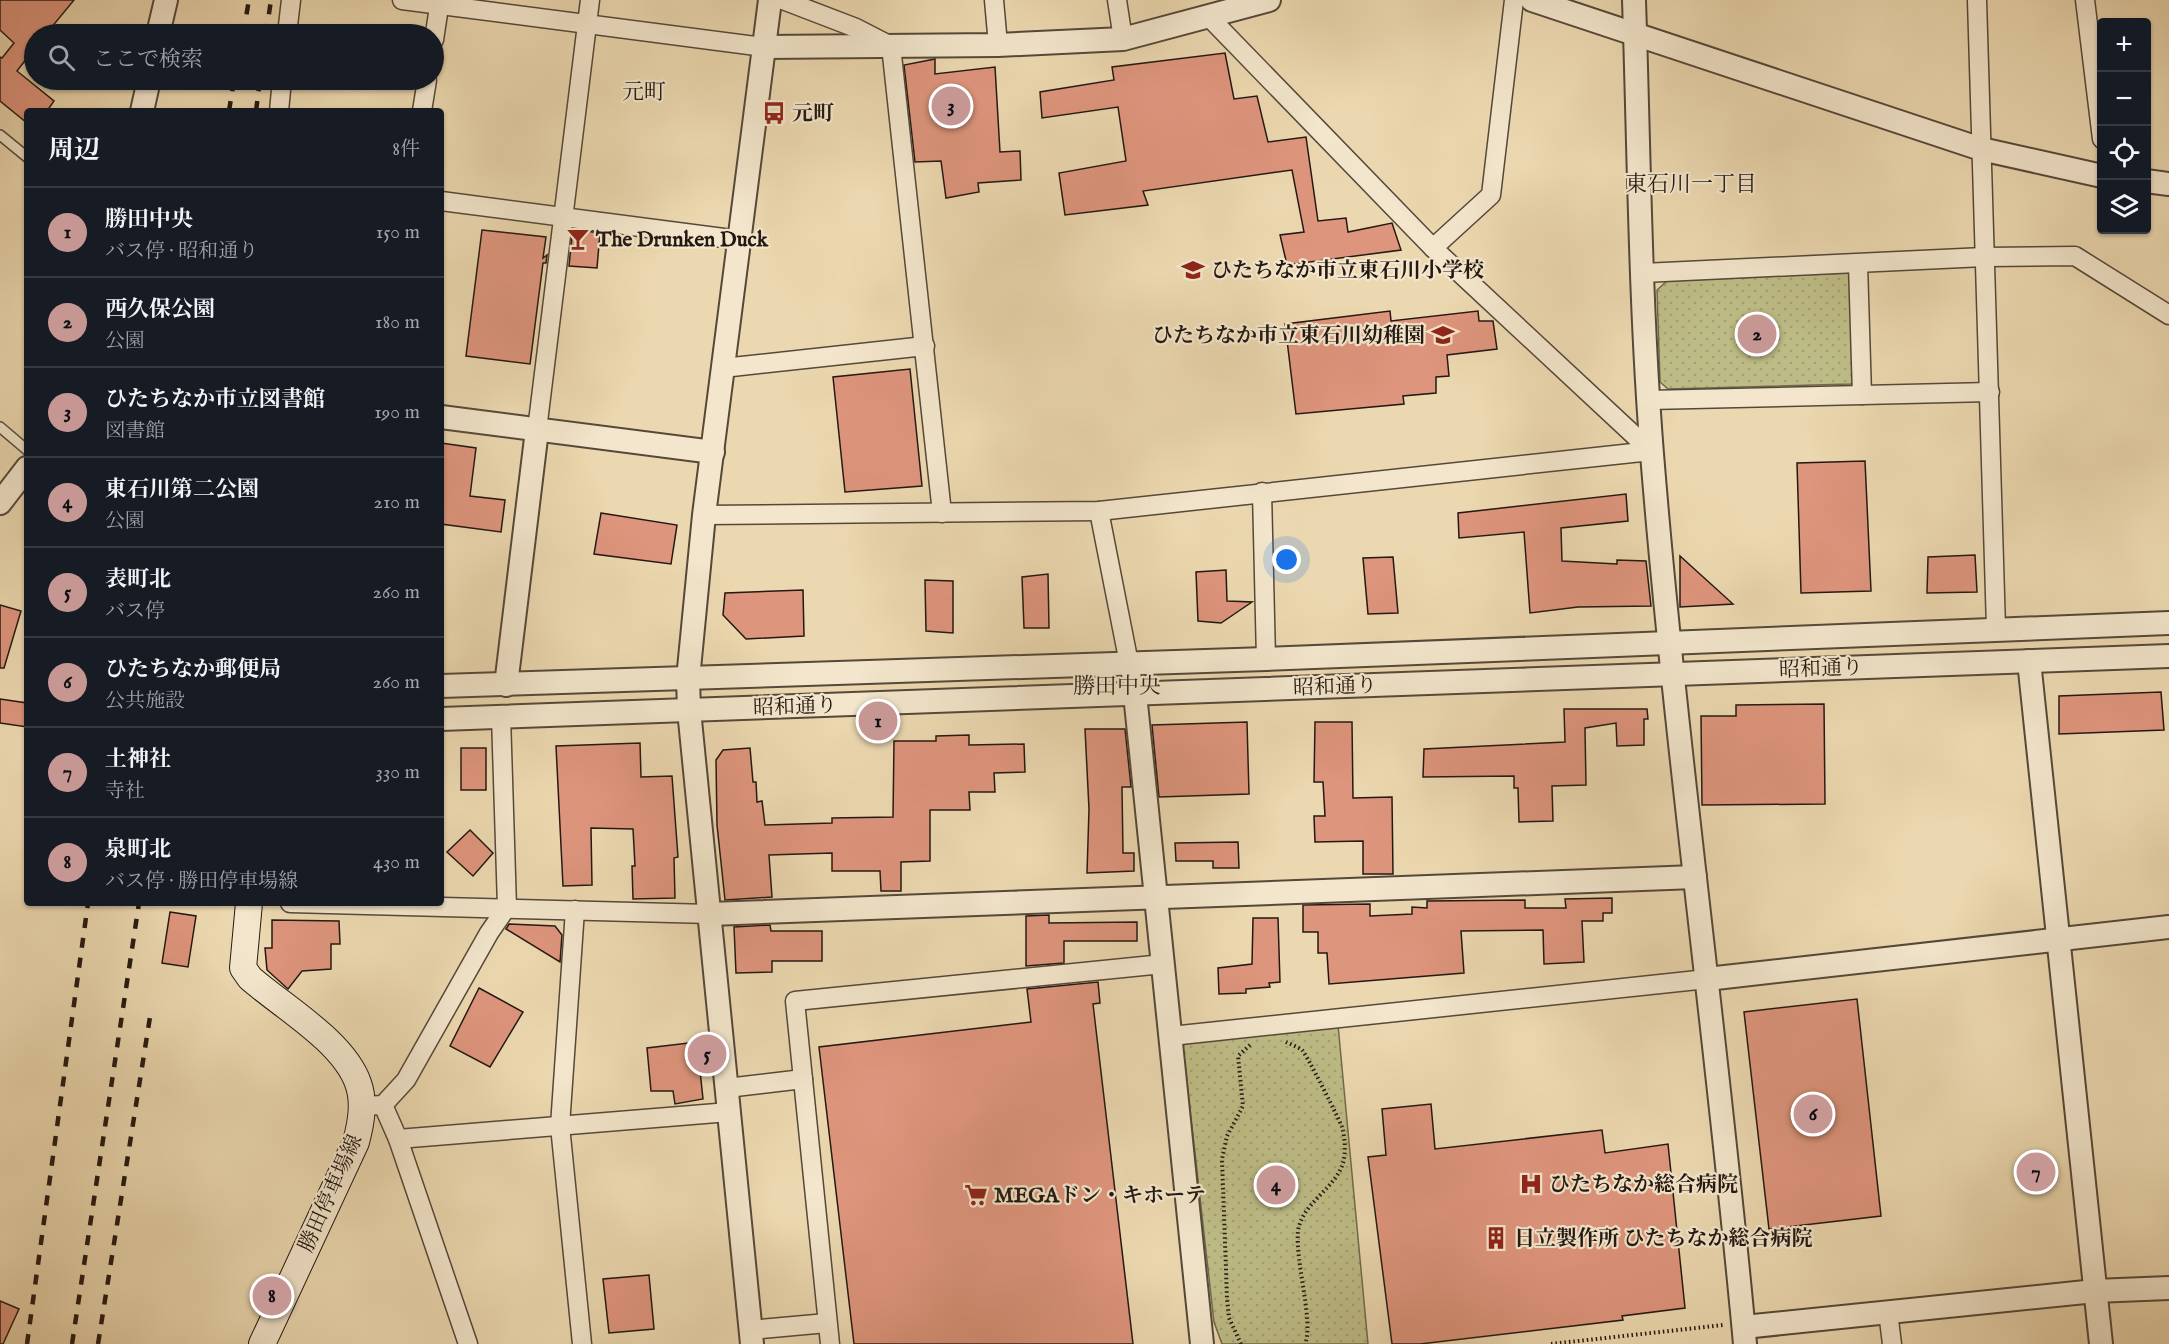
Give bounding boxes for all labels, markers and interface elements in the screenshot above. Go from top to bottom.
map controls [2097,18,2151,234]
button: + [2097,18,2151,72]
search box [24,24,444,90]
icon: search [45,41,78,74]
text: ここで検索 [93,46,203,74]
button: − [2097,72,2151,126]
district label: 元町 [622,79,666,107]
pin: 3 [932,84,970,128]
bus stop icon: 元町 [761,100,787,126]
place label: 元町 [792,101,834,128]
button: locate [2097,126,2151,180]
text: 周辺 [48,134,100,167]
text: 8件 [392,137,420,162]
district label: 東石川一丁目 [1625,171,1757,199]
button: layers [2097,180,2151,234]
text: 勝田中央 [105,206,193,234]
text: 1 [64,220,71,245]
text: 150 m [376,220,420,245]
bar icon: The Drunken Duck [565,226,591,252]
place label: The Drunken Duck [595,227,769,254]
text: バス停 · 昭和通り [105,239,258,264]
school or university icon: ひたちなか市立東石川小学校 [1180,257,1206,283]
place label: ひたちなか市立東石川小学校 [1211,258,1484,285]
text: 西久保公園 [105,296,215,324]
text: 2 [63,310,72,335]
text: 180 m [375,310,420,335]
pin: 2 [1738,312,1776,356]
school or university icon: ひたちなか市立東石川幼稚園 [1430,322,1456,348]
place label: ひたちなか市立東石川幼稚園 [1152,323,1425,350]
text: 公園 [105,329,145,354]
text: ひたちなか市立図書館 [105,386,325,414]
text: 3 [64,400,71,425]
text: 190 m [374,400,420,425]
text: 図書館 [105,419,165,444]
text: 東石川第二公園 [105,476,259,504]
text: 4 [63,490,72,515]
text: 210 m [374,490,420,515]
text: 公園 [105,509,145,534]
your location [1272,545,1301,574]
text: 表町北 [105,566,171,594]
text: 5 [64,580,71,605]
text: 260 m [373,580,420,605]
text: バス停 [105,599,165,624]
street label: 昭和通り [1779,655,1863,684]
text: ひたちなか郵便局 [105,656,281,684]
text: 6 [63,670,72,695]
text: 260 m [373,670,420,695]
district label: 勝田中央 [1073,673,1161,701]
street label: 昭和通り [1293,673,1377,702]
text: 公共施設 [105,689,185,714]
street label: 昭和通り [753,693,837,722]
pin: 1 [858,698,898,744]
text: 土神社 [105,746,171,774]
text: 7 [63,760,72,785]
text: 330 m [375,760,420,785]
text: 寺社 [105,779,145,804]
text: 泉町北 [105,836,171,864]
text: 8 [64,850,71,875]
text: 430 m [373,850,420,875]
text: バス停 · 勝田停車場線 [105,869,298,894]
pin: 5 [688,1032,726,1076]
pin: 6 [1794,1092,1832,1136]
street label: 勝田停車場線 [293,1131,369,1257]
pin: 7 [2016,1150,2056,1194]
pin: 4 [1256,1162,1296,1208]
hospital icon: ひたちなか総合病院 [1518,1171,1544,1197]
place label: ひたちなか総合病院 [1549,1172,1738,1199]
supermarket icon: MEGAドン・キホーテ [963,1182,989,1208]
place label: MEGAドン・キホーテ [994,1183,1206,1210]
building icon: 日立製作所 ひたちなか総合病院 [1483,1225,1509,1251]
place label: 日立製作所 ひたちなか総合病院 [1514,1226,1813,1253]
pin: 8 [252,1274,292,1318]

